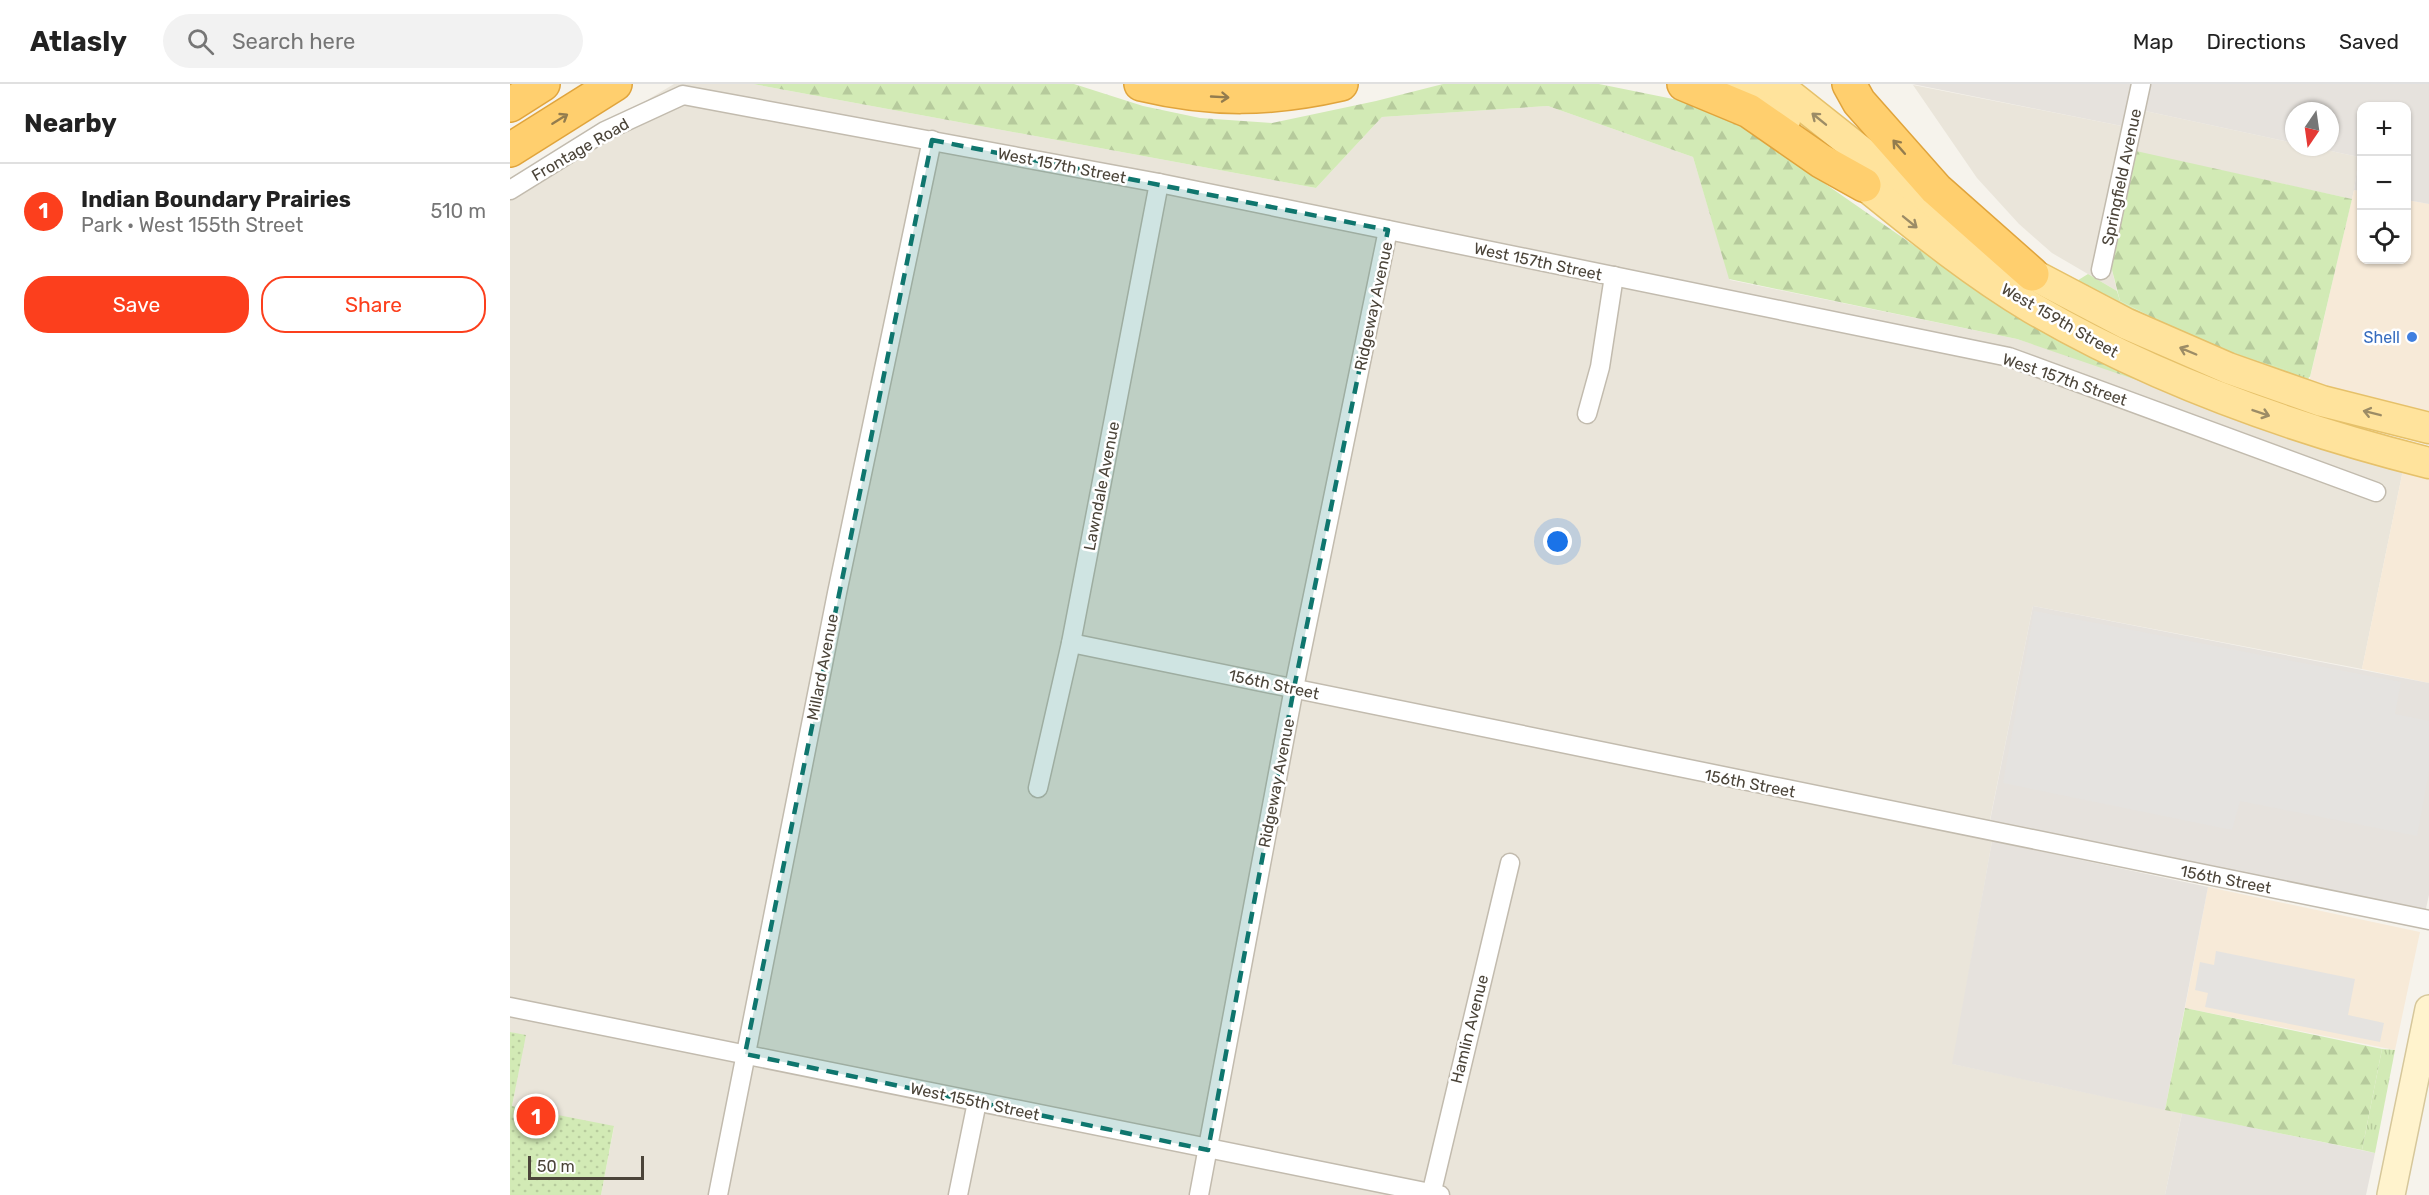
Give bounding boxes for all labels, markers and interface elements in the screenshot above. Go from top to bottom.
search box [163,14,583,68]
text: Atlasly [30,25,127,58]
icon: search [184,25,217,58]
text: Search here [232,28,355,55]
text: Map [2133,29,2174,54]
text: Directions [2207,29,2306,54]
text: Saved [2339,29,2399,54]
one-way arrow [1209,92,1229,103]
north arrow [2285,102,2339,156]
map controls [2357,102,2411,264]
button: + [2357,102,2411,156]
street label: Springfield Avenue [2098,107,2145,247]
text: Nearby [24,108,117,139]
one-way arrow [551,112,568,125]
one-way arrow [1811,112,1827,125]
street label: Frontage Road [528,114,632,185]
one-way arrow [1892,140,1906,155]
street label: West 157th Street [996,144,1128,187]
button: − [2357,156,2411,210]
text: Indian Boundary Prairies [81,186,351,213]
text: 1 [39,199,48,223]
text: 510 m [430,199,486,223]
button: locate [2357,210,2411,264]
text: Park · West 155th Street [81,213,303,237]
one-way arrow [1902,215,1918,228]
street label: West 157th Street [1472,239,1604,284]
street label: Ridgeway Avenue [1351,240,1396,372]
button: Save [24,276,249,333]
button: Share [261,276,486,333]
street label: West 159th Street [1998,279,2122,362]
place label: Shell [2364,328,2400,347]
marker: Shell [2405,330,2419,344]
one-way arrow [2179,344,2197,355]
street label: West 157th Street [2000,349,2130,410]
one-way arrow [2363,407,2382,419]
one-way arrow [2251,408,2270,419]
street label: Lawndale Avenue [1080,420,1123,552]
your location [1543,527,1572,556]
street label: Millard Avenue [803,612,842,722]
street label: 156th Street [1227,666,1321,703]
street label: Ridgeway Avenue [1255,717,1298,849]
street label: 156th Street [1703,765,1797,802]
street label: 156th Street [2179,861,2273,898]
street label: Hamlin Avenue [1447,973,1492,1086]
street label: West 155th Street [908,1078,1041,1124]
pin: 1 [516,1094,556,1138]
scale bar [528,1153,644,1180]
text: 50 m [537,1157,575,1176]

